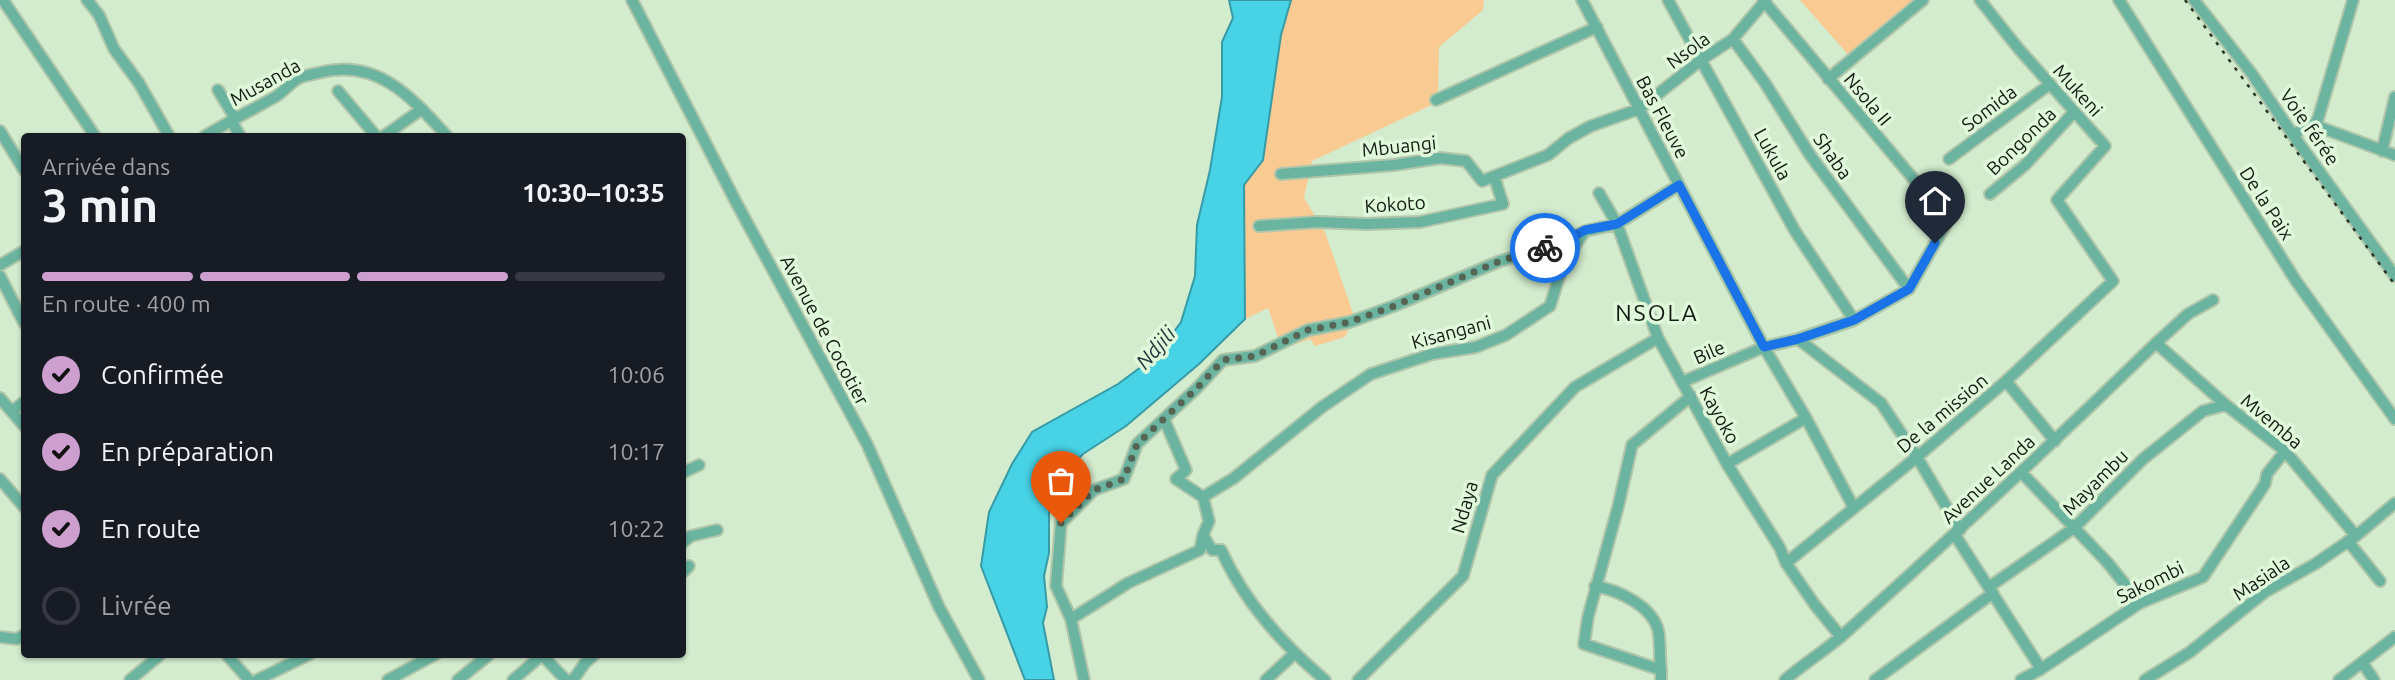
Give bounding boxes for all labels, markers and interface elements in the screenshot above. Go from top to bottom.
street label: Nsola [1662,27,1714,73]
street label: Musanda [226,54,304,110]
street label: Mukeni [2049,59,2107,121]
street label: Nsola II [1840,68,1896,130]
street label: Bas Fleuve [1632,72,1694,162]
street label: Somida [1957,80,2021,136]
street label: Voie férée [2276,85,2344,169]
street label: Bongonda [1982,103,2060,179]
street label: Lukula [1750,124,1796,184]
street label: Shaba [1809,129,1857,183]
street label: Mbuangi [1361,131,1437,161]
text: Arrivée dans [42,154,170,179]
street label: De la Paix [2235,162,2299,244]
pin [1905,171,1965,243]
text: 10:30–10:35 [522,178,665,207]
text: 3 min [42,179,158,231]
icon: home [1916,182,1954,220]
street label: Kokoto [1364,191,1426,217]
courier [1510,213,1580,283]
icon: bike [1526,229,1564,267]
street label: Avenue de Cocotier [776,251,874,409]
text: En route · 400 m [42,291,211,316]
district label: NSOLA [1615,300,1699,325]
street label: Kisangani [1409,311,1493,353]
water label: Ndjili [1130,321,1180,373]
street label: Bile [1690,336,1728,368]
icon: check [42,356,80,394]
text: Confirmée [101,360,224,389]
text: 10:06 [607,362,665,387]
street label: De la mission [1892,369,1992,457]
street label: Kayoko [1695,383,1745,447]
street label: Mvemba [2237,389,2307,453]
street label: Avenue Landa [1937,430,2039,528]
icon: check [42,433,80,471]
text: En préparation [101,437,274,466]
text: 10:17 [607,439,665,464]
street label: Mayambu [2058,445,2132,519]
pin [1031,451,1091,523]
icon: bag [1042,462,1080,500]
street label: Ndaya [1446,478,1482,536]
icon: check [42,510,80,548]
text: En route [101,514,201,543]
text: 10:22 [607,516,665,541]
street label: Masiala [2228,551,2294,605]
street label: Sakombi [2113,556,2187,608]
text: Livrée [101,591,172,620]

